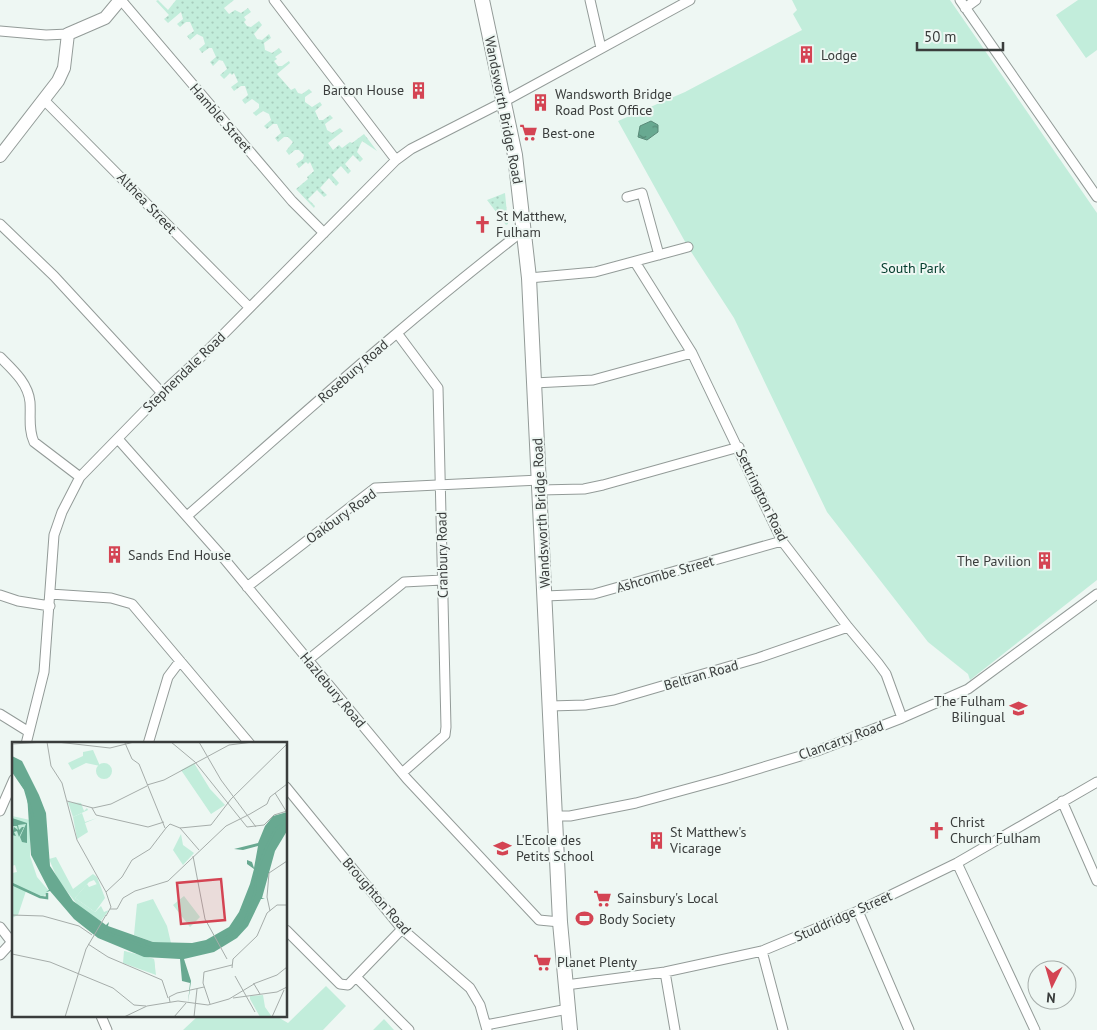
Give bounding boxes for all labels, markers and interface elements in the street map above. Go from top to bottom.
scale bar [917,20,1003,52]
text: 50 m [924,27,957,46]
street label: Wandsworth Bridge Road [481,35,527,185]
building icon: Lodge [797,45,817,65]
place label: Lodge [821,46,857,64]
street label: Hamble Street [186,80,256,157]
building icon: Barton House [408,80,428,100]
place label: Barton House [323,81,404,99]
place label: Wandsworth Bridge Road Post Office [555,85,672,119]
building icon: Wandsworth Bridge Road Post Office [531,92,551,112]
supermarket icon: Best-one [518,123,538,143]
place label: Best-one [542,124,595,142]
street label: Althea Street [113,169,181,238]
place label: St Matthew, Fulham [496,207,567,241]
church icon: St Matthew, Fulham [472,214,492,234]
park label: South Park [881,259,945,277]
street label: Stephendale Road [139,328,229,416]
street label: Rosebury Road [314,336,392,406]
street label: Wandsworth Bridge Road [528,438,554,588]
street label: Settrington Road [732,446,792,544]
street label: Oakbury Road [302,484,380,548]
street label: Cranbury Road [432,512,452,598]
building icon: Sands End House [104,545,124,565]
place label: Sands End House [128,546,231,564]
street label: Ashcombe Street [614,551,716,597]
building icon: The Pavilion [1035,551,1055,571]
place label: The Pavilion [957,552,1031,570]
street label: Hazlebury Road [296,649,370,731]
street label: Beltran Road [662,656,740,694]
place label: The Fulham Bilingual [934,692,1005,726]
school or university icon: The Fulham Bilingual [1009,699,1029,719]
street label: Clancarty Road [796,716,886,764]
inset map [12,742,288,1018]
place label: Christ Church Fulham [950,813,1041,847]
church icon: Christ Church Fulham [926,820,946,840]
place label: St Matthew's Vicarage [669,823,747,857]
building icon: St Matthew's Vicarage [646,830,666,850]
place label: L'Ecole des Petits School [516,831,594,865]
school or university icon: L'Ecole des Petits School [492,838,512,858]
street label: Broughton Road [339,854,415,938]
street label: Studdridge Street [791,886,895,946]
supermarket icon: Sainsbury's Local [593,888,613,908]
place label: Sainsbury's Local [617,889,718,907]
sports icon: Body Society [575,909,595,929]
place label: Body Society [599,910,676,928]
supermarket icon: Planet Plenty [533,952,553,972]
place label: Planet Plenty [557,953,638,971]
north arrow [1027,960,1077,1010]
text: N [1045,989,1056,1007]

